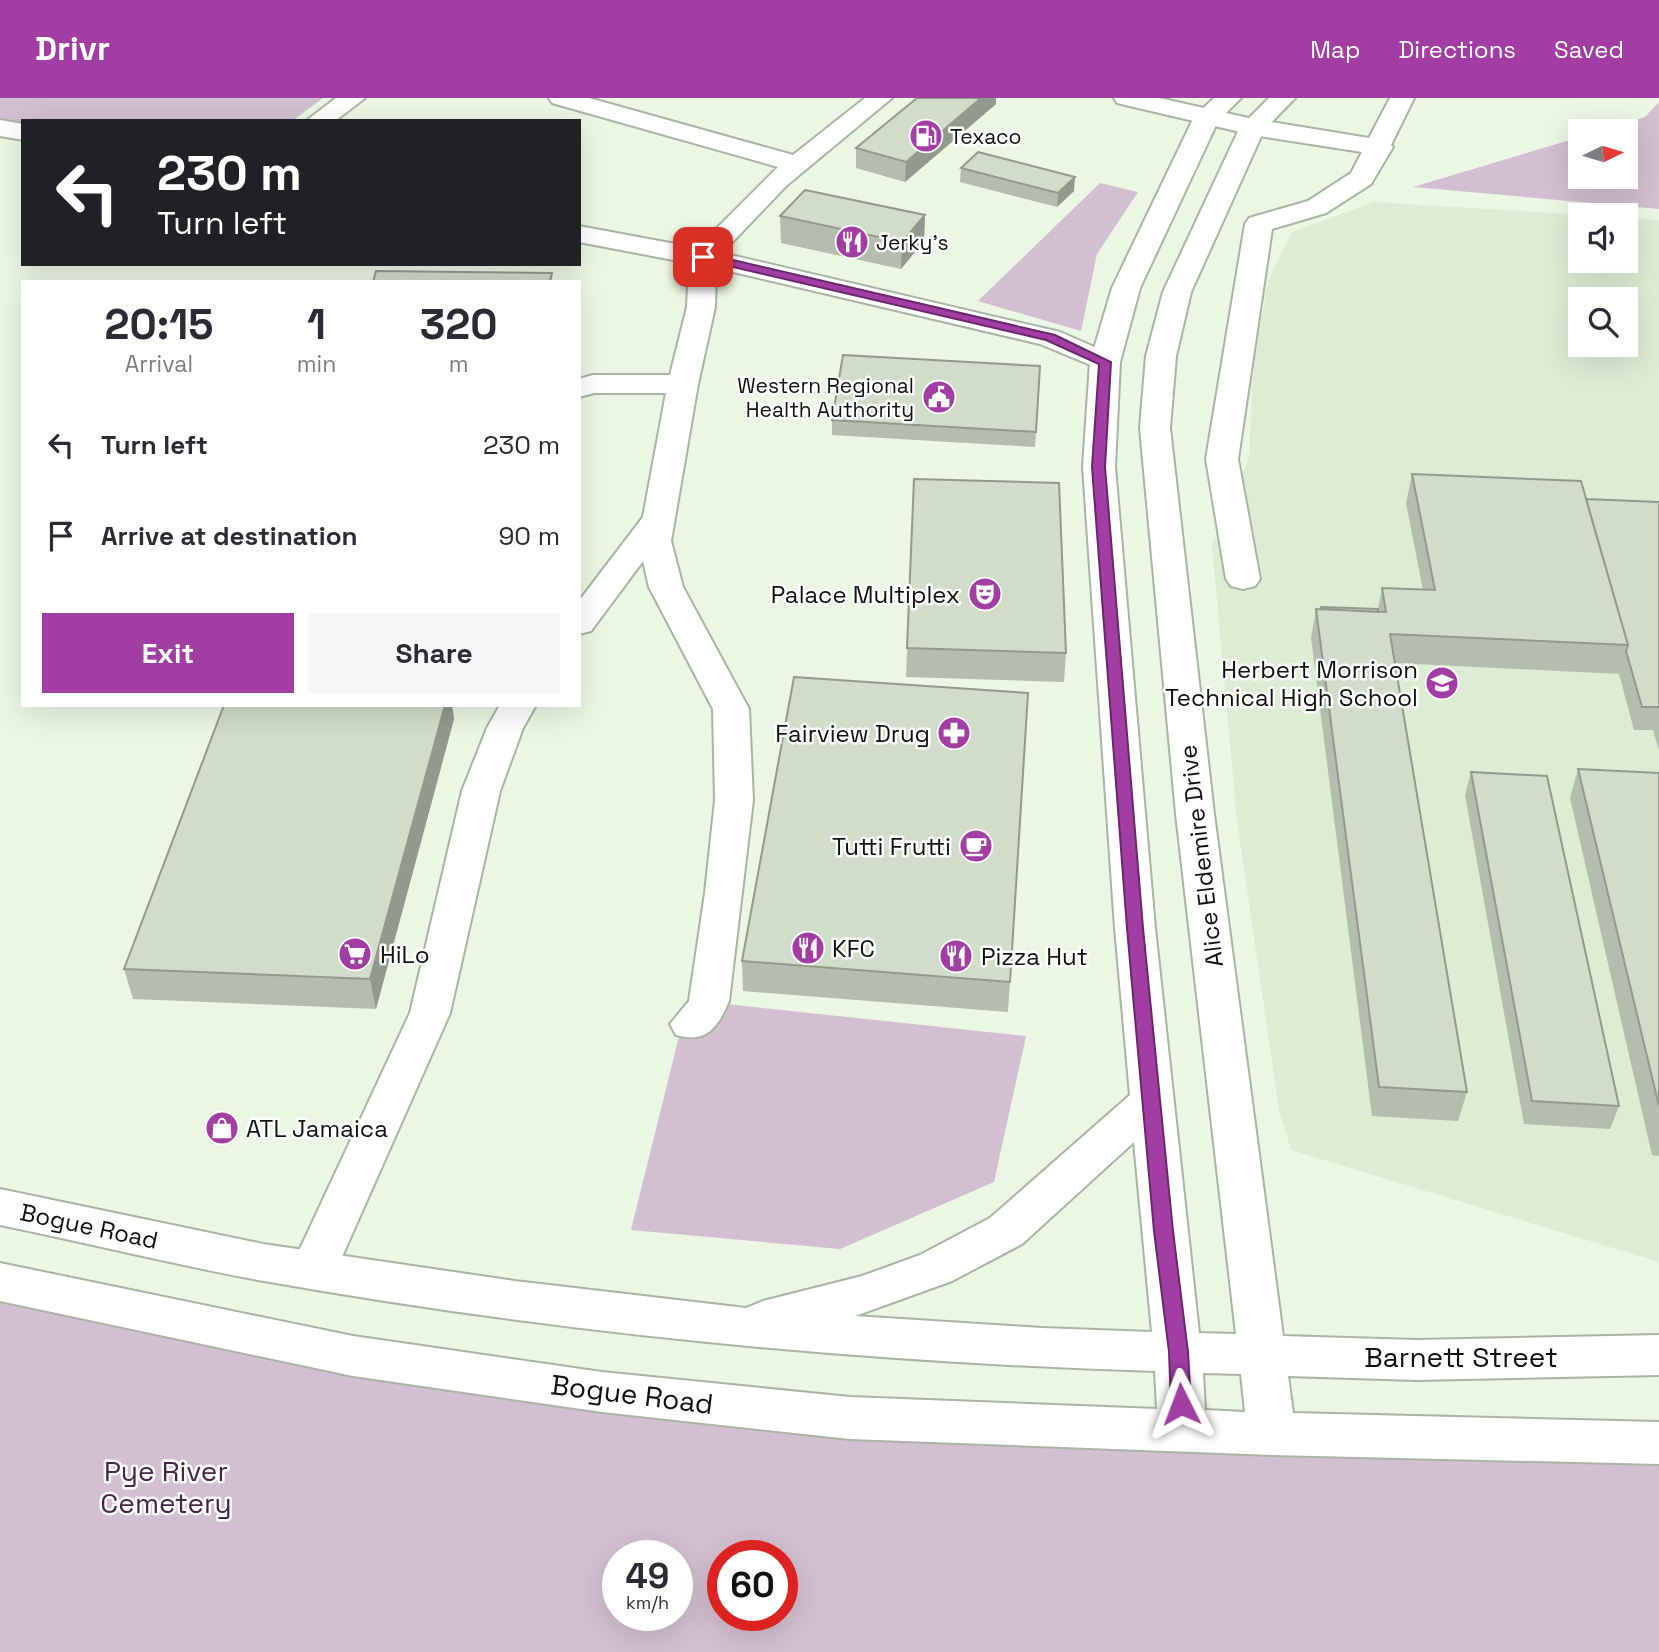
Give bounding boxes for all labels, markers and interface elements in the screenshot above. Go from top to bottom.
text: Drivr [35,28,110,70]
text: Map [1310,34,1360,65]
text: Directions [1398,34,1516,65]
text: Saved [1554,34,1624,65]
fuel station icon: Texaco [907,117,945,155]
north arrow [1568,119,1638,189]
map controls [1568,119,1638,357]
place label: Texaco [950,123,1022,150]
text: 230 m [157,142,302,204]
icon: left [42,147,133,238]
text: Turn left [157,203,287,243]
button: sound [1568,203,1638,273]
restaurant icon: Jerky's [833,223,871,261]
pin [673,227,733,287]
place label: Jerky's [876,229,949,256]
icon: arrive [684,238,722,276]
button: search [1568,287,1638,357]
text: 20:15 [104,298,213,351]
text: 1 [307,298,326,351]
text: 320 [420,298,498,351]
text: Arrival [125,349,193,379]
text: min [297,349,336,379]
text: m [449,349,469,379]
place label: Western Regional Health Authority [737,372,914,423]
public building icon: Western Regional Health Authority [920,378,958,416]
icon: left [42,426,80,464]
text: Turn left [101,428,208,462]
text: 230 m [483,428,560,462]
icon: arrive [42,517,80,555]
text: Arrive at destination [101,519,358,553]
text: 90 m [498,519,560,553]
theatre icon: Palace Multiplex [966,575,1004,613]
place label: Palace Multiplex [771,579,960,610]
button: Exit [42,613,294,693]
button: Share [308,613,560,693]
place label: Herbert Morrison Technical High School [1165,654,1418,713]
school or university icon: Herbert Morrison Technical High School [1423,664,1461,702]
pharmacy icon: Fairview Drug [935,714,973,752]
place label: Fairview Drug [775,718,930,749]
street label: Alice Eldemire Drive [1172,743,1230,969]
cafe icon: Tutti Frutti [957,827,995,865]
place label: Tutti Frutti [832,831,951,862]
restaurant icon: KFC [789,929,827,967]
place label: KFC [832,933,875,964]
supermarket icon: HiLo [336,935,374,973]
restaurant icon: Pizza Hut [937,937,975,975]
place label: HiLo [380,939,429,970]
place label: Pizza Hut [981,941,1088,972]
shop icon: ATL Jamaica [203,1109,241,1147]
place label: ATL Jamaica [246,1113,388,1144]
street label: Bogue Road [17,1196,161,1256]
street label: Barnett Street [1364,1339,1558,1375]
street label: Bogue Road [549,1366,715,1422]
position arrow [1144,1367,1218,1441]
park label: Pye River Cemetery [100,1453,232,1521]
speed limit sign: 60 [707,1540,798,1631]
text: 49 [626,1554,669,1598]
text: km/h [626,1591,669,1614]

